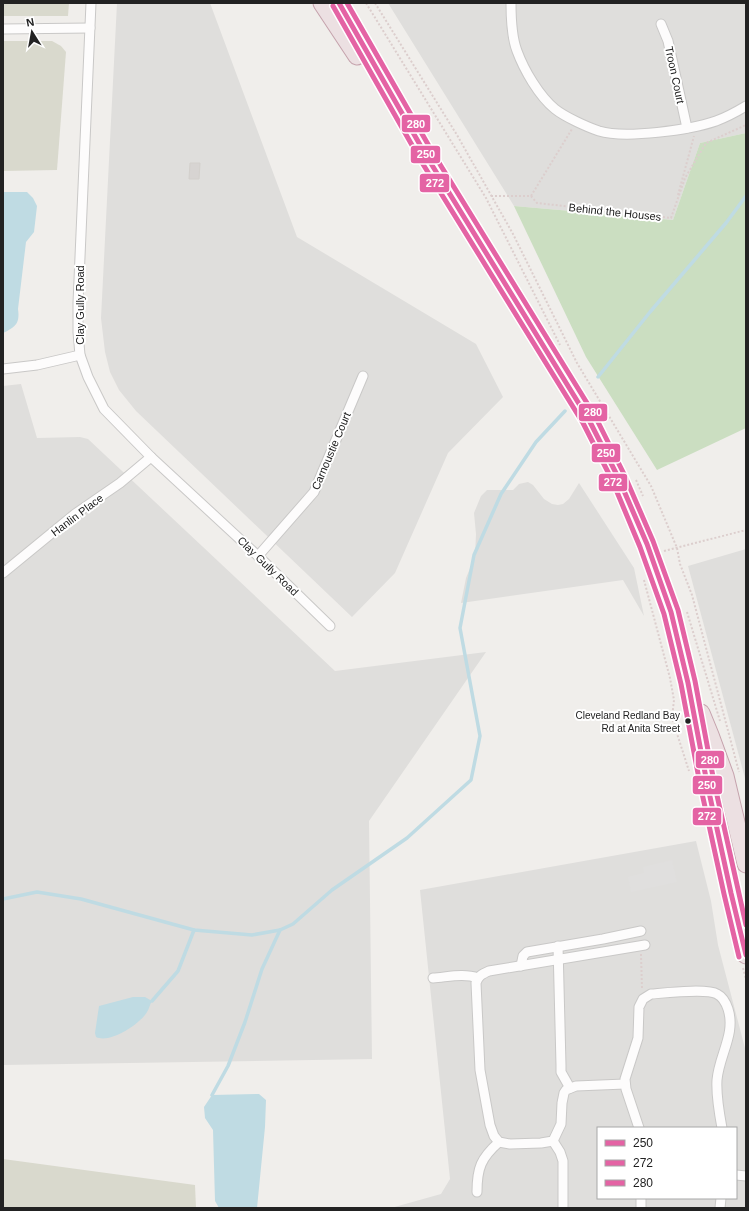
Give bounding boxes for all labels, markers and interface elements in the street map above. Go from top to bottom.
north arrow [12,12,52,52]
text: N [25,16,35,29]
street label: Troon Court [663,45,687,105]
line badge: 280 [401,114,431,133]
text: 280 [407,118,425,130]
line badge: 250 [410,145,441,164]
text: 250 [417,148,435,160]
line badge: 272 [419,173,450,193]
text: 272 [426,177,444,189]
street label: Behind the Houses [568,201,662,223]
street label: Clay Gully Road [74,265,86,345]
line badge: 280 [578,403,608,422]
text: 280 [584,406,602,418]
street label: Carnoustie Court [309,410,353,492]
line badge: 250 [591,443,621,463]
text: 250 [597,447,615,459]
line badge: 272 [598,473,628,492]
text: 272 [604,476,622,488]
street label: Hanlin Place [49,492,105,538]
street label: Clay Gully Road [235,534,301,598]
place label: Cleveland Redland Bay Rd at Anita Street [575,710,680,734]
marker: Cleveland Redland Bay Rd at Anita Street [683,716,693,726]
line badge: 280 [695,750,725,769]
text: 280 [701,754,719,766]
line badge: 250 [692,775,723,795]
text: 250 [698,779,716,791]
line badge: 272 [692,807,722,826]
text: 272 [698,810,716,822]
legend [597,1127,737,1199]
text: 250 [633,1136,653,1150]
text: 272 [633,1156,653,1170]
text: 280 [633,1176,653,1190]

